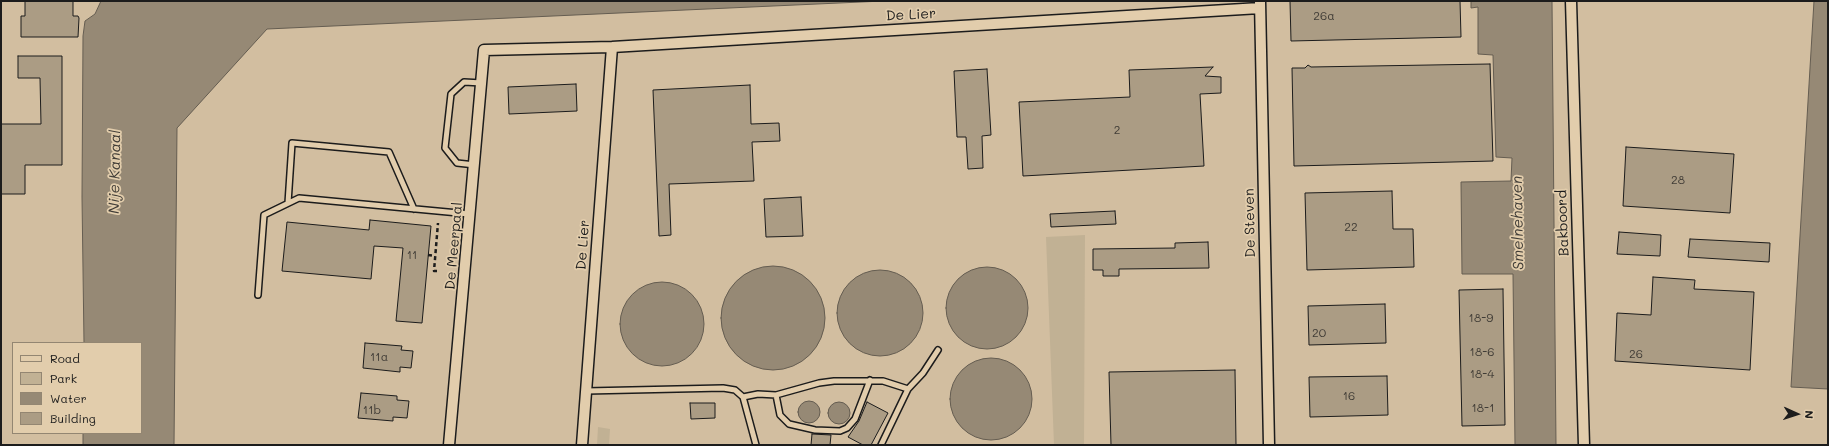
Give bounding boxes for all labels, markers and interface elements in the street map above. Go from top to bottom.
street label: De Lier [886,5,936,25]
house number: 26a [1313,9,1335,23]
house number: 2 [1114,123,1120,137]
water label: Nije Kanaal [105,130,125,214]
house number: 28 [1671,173,1685,187]
water label: Smelnehaven [1508,176,1528,270]
street label: De Steven [1241,188,1259,258]
street label: Bakboord [1553,190,1573,256]
street label: De Meerpaal [442,201,466,291]
street label: De Lier [573,219,593,271]
house number: 22 [1344,220,1358,234]
house number: 11 [407,248,417,262]
house number: 18-9 [1469,311,1493,325]
house number: 20 [1312,326,1326,340]
legend [12,342,142,434]
house number: 18-6 [1470,345,1494,359]
house number: 26 [1629,347,1643,361]
text: Road [50,350,80,366]
house number: 11a [370,350,388,364]
house number: 18-4 [1470,367,1494,381]
text: Park [50,370,77,386]
house number: 16 [1343,389,1355,403]
text: Water [50,390,87,406]
north arrow [1777,394,1817,434]
house number: 18-1 [1471,401,1495,415]
house number: 11b [363,403,381,417]
text: Building [50,410,96,426]
text: N [1802,410,1817,419]

